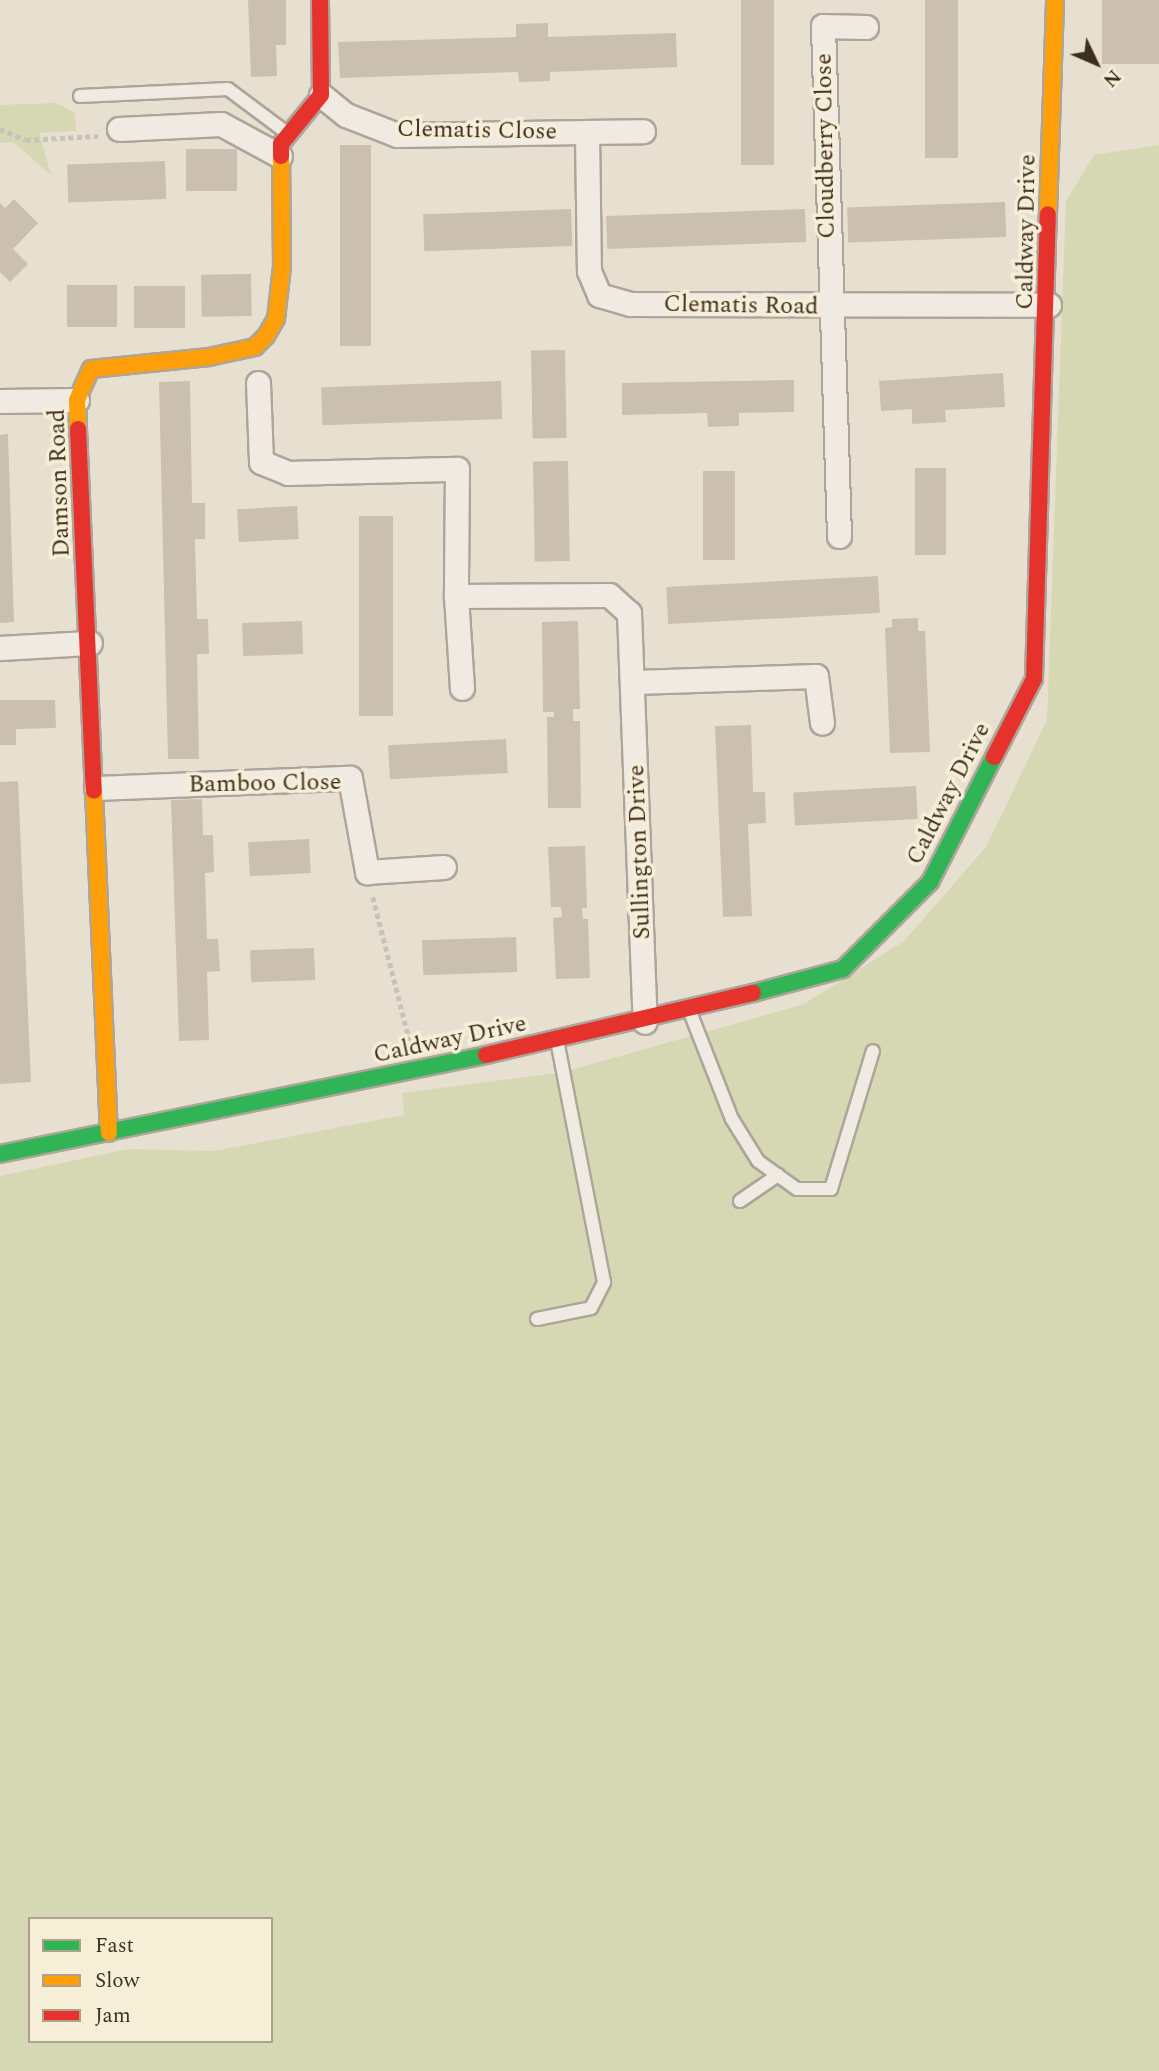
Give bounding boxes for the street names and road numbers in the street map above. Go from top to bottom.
street label: Cloudberry Close [810,53,842,239]
street label: Clematis Close [397,115,557,147]
street label: Caldway Drive [1011,154,1043,310]
street label: Clematis Road [663,290,819,322]
street label: Damson Road [43,408,77,558]
street label: Caldway Drive [901,718,997,870]
street label: Sullington Drive [623,764,657,940]
street label: Bamboo Close [188,768,342,800]
street label: Caldway Drive [371,1010,529,1070]

